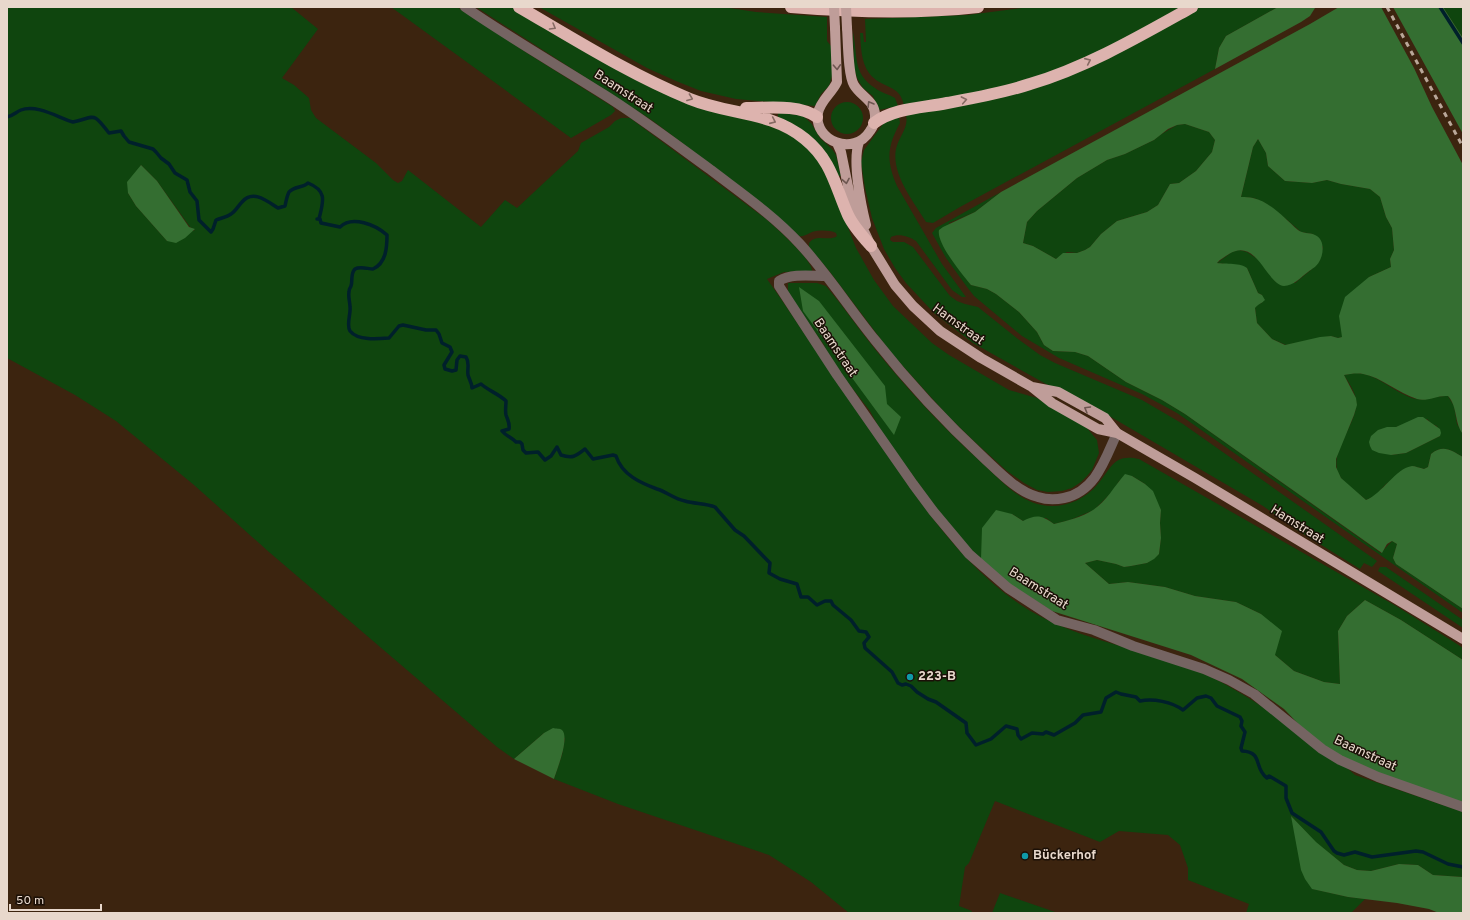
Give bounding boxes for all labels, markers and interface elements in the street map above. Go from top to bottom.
one-way arrow [549,22,556,29]
one-way arrow [1084,58,1091,66]
one-way arrow [833,64,841,70]
street label: Baamstraat [590,67,656,117]
one-way arrow [686,94,693,102]
one-way arrow [961,96,967,104]
one-way arrow [868,101,875,108]
one-way arrow [769,116,776,124]
one-way arrow [842,178,850,184]
street label: Hamstraat [929,301,987,349]
street label: Baamstraat [810,316,860,380]
one-way arrow [1084,406,1091,413]
street label: Hamstraat [1267,502,1327,548]
street label: Baamstraat [1005,564,1071,614]
place label: 223-B [918,669,956,685]
marker: 223-B [905,672,915,682]
street label: Baamstraat [1331,733,1399,775]
place label: Bückerhof [1033,848,1096,864]
marker: Bückerhof [1020,851,1030,861]
scale bar [10,886,101,912]
text: 50 m [16,893,44,909]

